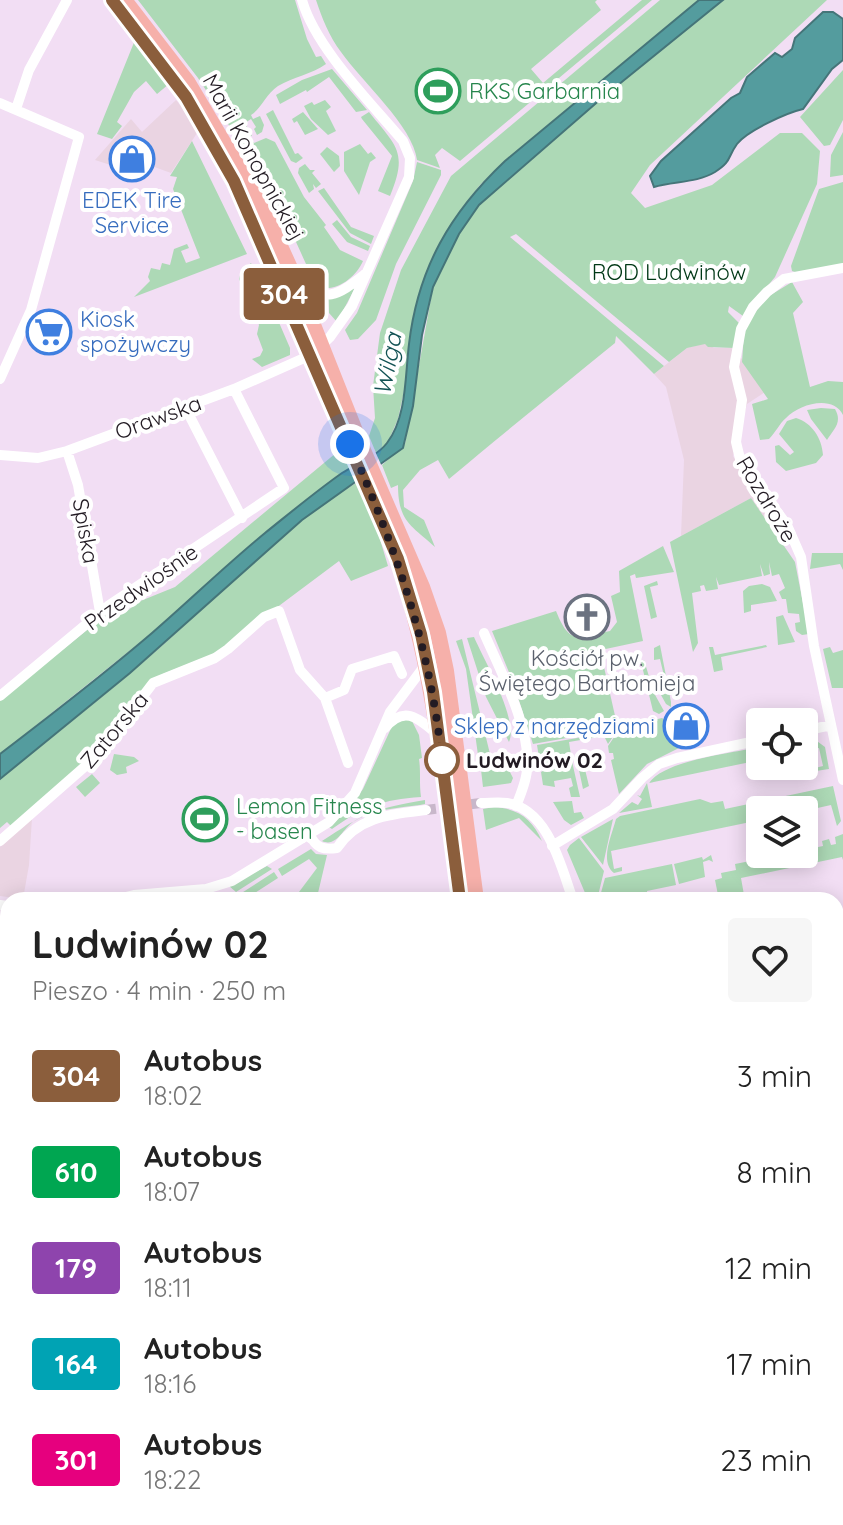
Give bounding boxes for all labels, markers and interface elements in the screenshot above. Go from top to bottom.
sports icon: RKS Garbarnia [414,67,462,115]
street label: Marii Konopnickiej [197,69,311,245]
place label: RKS Garbarnia [469,77,620,105]
shop icon: EDEK Tire Service [108,135,156,183]
place label: EDEK Tire Service [82,186,182,239]
park label: ROD Ludwinów [592,258,746,286]
line badge: 304 [238,268,330,320]
text: 304 [260,276,308,311]
place label: Kiosk spożywczy [80,305,191,358]
supermarket icon: Kiosk spożywczy [25,308,73,356]
water label: Wilga [366,329,408,398]
street label: Orawska [111,388,205,446]
your location [330,424,370,464]
street label: Rozdroże [730,451,804,547]
street label: Spiska [67,496,105,566]
street label: Przedwiośnie [79,538,203,636]
church icon: Kościół pw. Świętego Bartłomieja [563,593,611,641]
place label: Kościół pw. Świętego Bartłomieja [479,644,695,697]
street label: Zatorska [74,686,154,774]
shop icon: Sklep z narzędziami [662,702,710,750]
map controls [746,708,818,868]
button: locate [746,708,818,780]
place label: Sklep z narzędziami [454,712,655,740]
marker: Ludwinów 02 [425,743,459,777]
place label: Ludwinów 02 [466,746,603,774]
place label: Lemon Fitness - basen [236,792,383,845]
sports icon: Lemon Fitness - basen [181,795,229,843]
button: layers [746,796,818,868]
button: heart [728,918,812,1002]
text: Ludwinów 02 [32,920,269,968]
text: Pieszo · 4 min · 250 m [32,974,286,1007]
text: Autobus [144,1041,262,1079]
text: 3 min [737,1057,812,1095]
text: 304 [52,1058,100,1093]
text: 18:02 [144,1079,202,1112]
text: Autobus [144,1137,262,1175]
text: 8 min [736,1153,812,1191]
text: 610 [54,1154,98,1189]
text: 18:07 [144,1175,200,1208]
text: Autobus [144,1233,262,1271]
text: 12 min [725,1249,812,1287]
text: 179 [55,1250,97,1285]
text: 18:11 [144,1271,192,1304]
text: Autobus [144,1329,262,1367]
text: 17 min [726,1345,812,1383]
text: 164 [55,1346,97,1381]
text: 18:16 [144,1367,196,1400]
text: Autobus [144,1425,262,1463]
text: 23 min [720,1441,812,1479]
text: 301 [54,1442,98,1477]
text: 18:22 [144,1463,201,1496]

